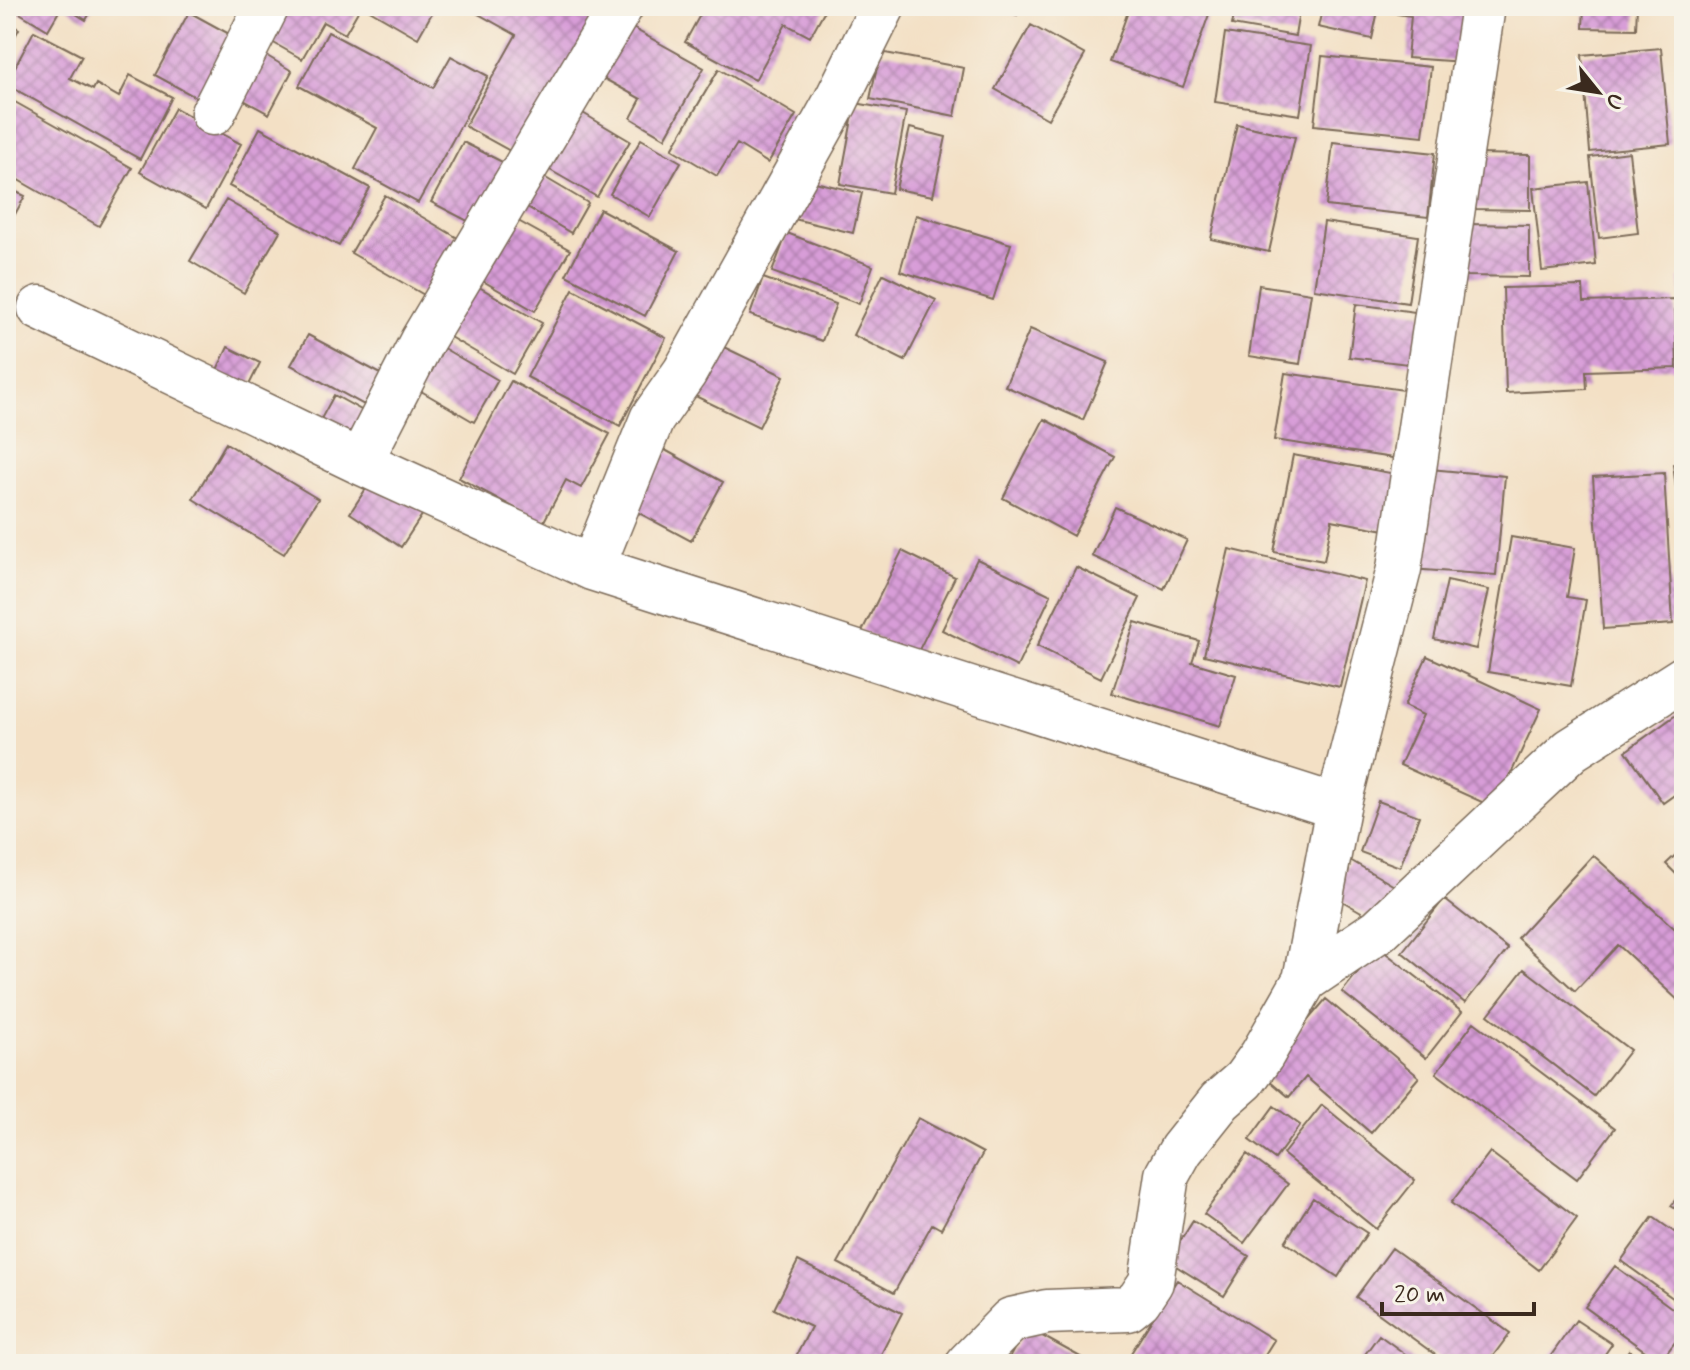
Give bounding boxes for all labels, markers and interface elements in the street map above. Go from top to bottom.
north arrow [1558,52,1638,132]
text: U [1598,88,1629,114]
scale bar [1382,1266,1534,1316]
text: 20 m [1394,1280,1445,1311]

